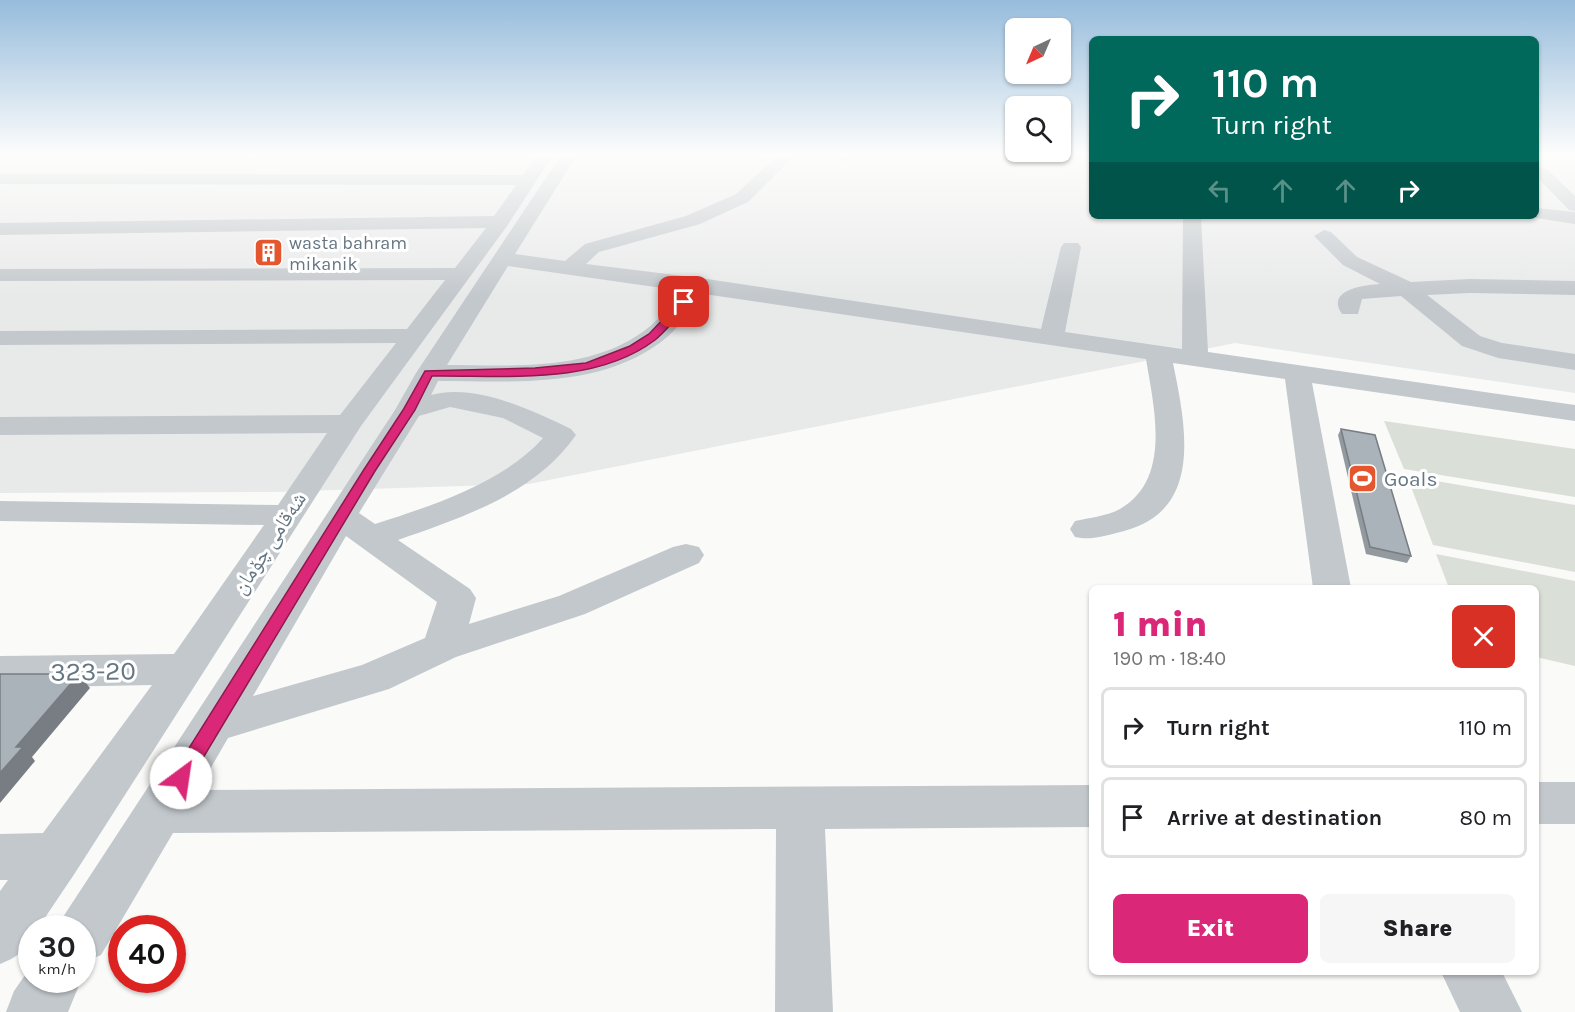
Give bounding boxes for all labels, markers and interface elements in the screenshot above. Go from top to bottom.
north arrow [1005,18,1071,84]
map controls [1005,18,1071,162]
text: 110 m [1212,58,1319,108]
icon: right [1113,60,1191,138]
button: search [1005,96,1071,162]
text: Turn right [1212,109,1332,141]
icon: left [1203,174,1236,207]
icon: ahead [1266,174,1299,207]
icon: ahead [1329,174,1362,207]
icon: right [1392,174,1425,207]
place label: wasta bahram mikanik [289,232,407,275]
building icon: wasta bahram mikanik [252,237,284,269]
pin [658,276,709,327]
icon: arrive [667,285,700,318]
sports icon: Goals [1347,463,1379,495]
place label: Goals [1384,467,1437,491]
street label: شەقامی چۆمان [227,487,312,599]
text: 1 min [1113,603,1207,645]
button: close [1452,605,1515,668]
text: 190 m · 18:40 [1113,647,1226,670]
street label: 323-20 [50,655,136,688]
icon: right [1116,711,1149,744]
text: Turn right [1167,715,1270,741]
text: 110 m [1459,715,1512,741]
position arrow [149,746,213,810]
icon: arrive [1116,801,1149,834]
text: Arrive at destination [1167,805,1382,831]
text: 80 m [1460,805,1512,831]
button: Exit [1113,894,1308,963]
button: Share [1320,894,1515,963]
speed limit sign: 40 [108,915,186,993]
text: 30 [38,929,76,965]
text: km/h [38,960,76,978]

